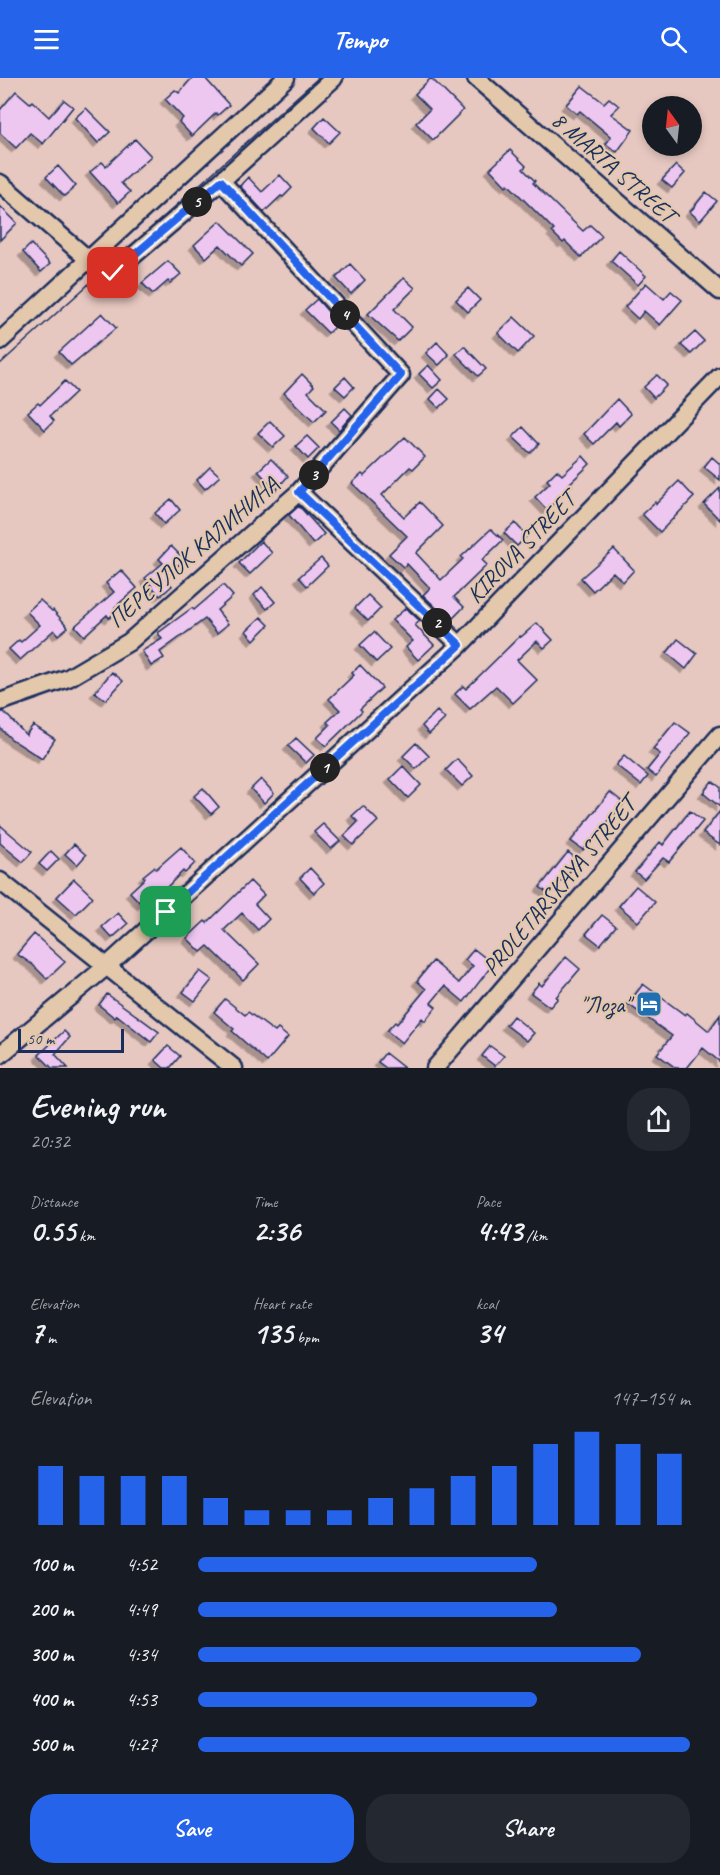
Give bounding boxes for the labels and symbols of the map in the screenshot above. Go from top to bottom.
north arrow [642,96,702,156]
street label: 8 MARTA STREET [545,105,686,233]
pin: 5 [182,187,212,217]
pin [87,247,138,298]
pin: 4 [330,300,360,330]
pin: 3 [299,460,329,490]
street label: ПЕРЕУЛОК КАЛИНИНА [101,469,285,634]
street label: KIROVA STREET [460,481,585,609]
pin: 2 [422,608,452,638]
pin: 1 [310,753,340,783]
street label: PROLETARSKAYA STREET [476,786,646,981]
pin [140,886,191,937]
place label: "Лоза" [580,989,635,1020]
hotel icon: "Лоза" [634,989,664,1019]
scale bar [18,1026,124,1054]

